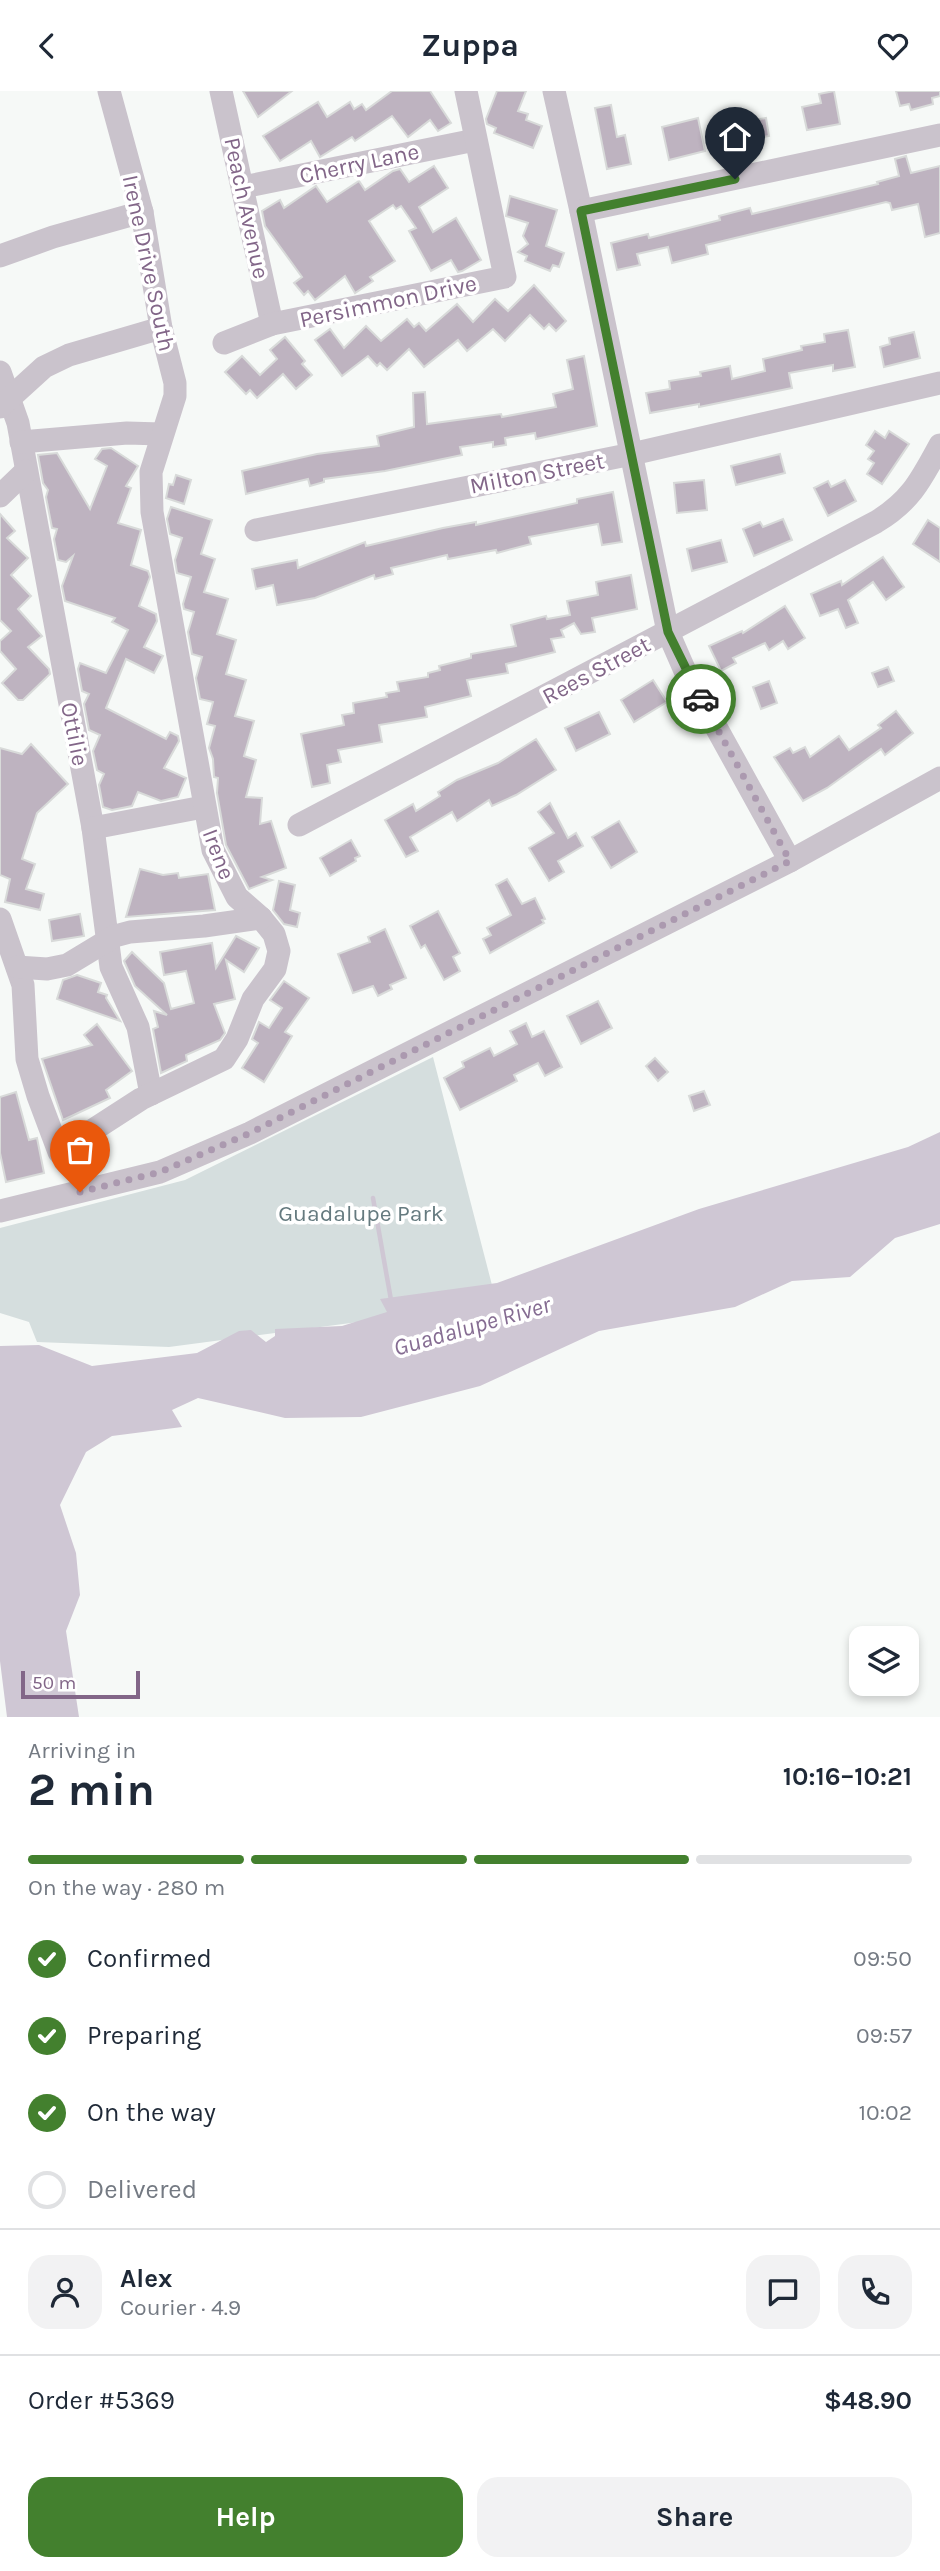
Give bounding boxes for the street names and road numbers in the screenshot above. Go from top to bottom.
street label: Peach Avenue [218,135,275,281]
street label: Cherry Lane [297,138,421,189]
street label: Irene Drive South [117,172,180,354]
street label: Persimmon Drive [297,270,479,333]
street label: Milton Street [468,447,607,500]
street label: Rees Street [538,631,655,710]
street label: Ottilie [55,700,94,768]
street label: Irene [197,825,241,883]

